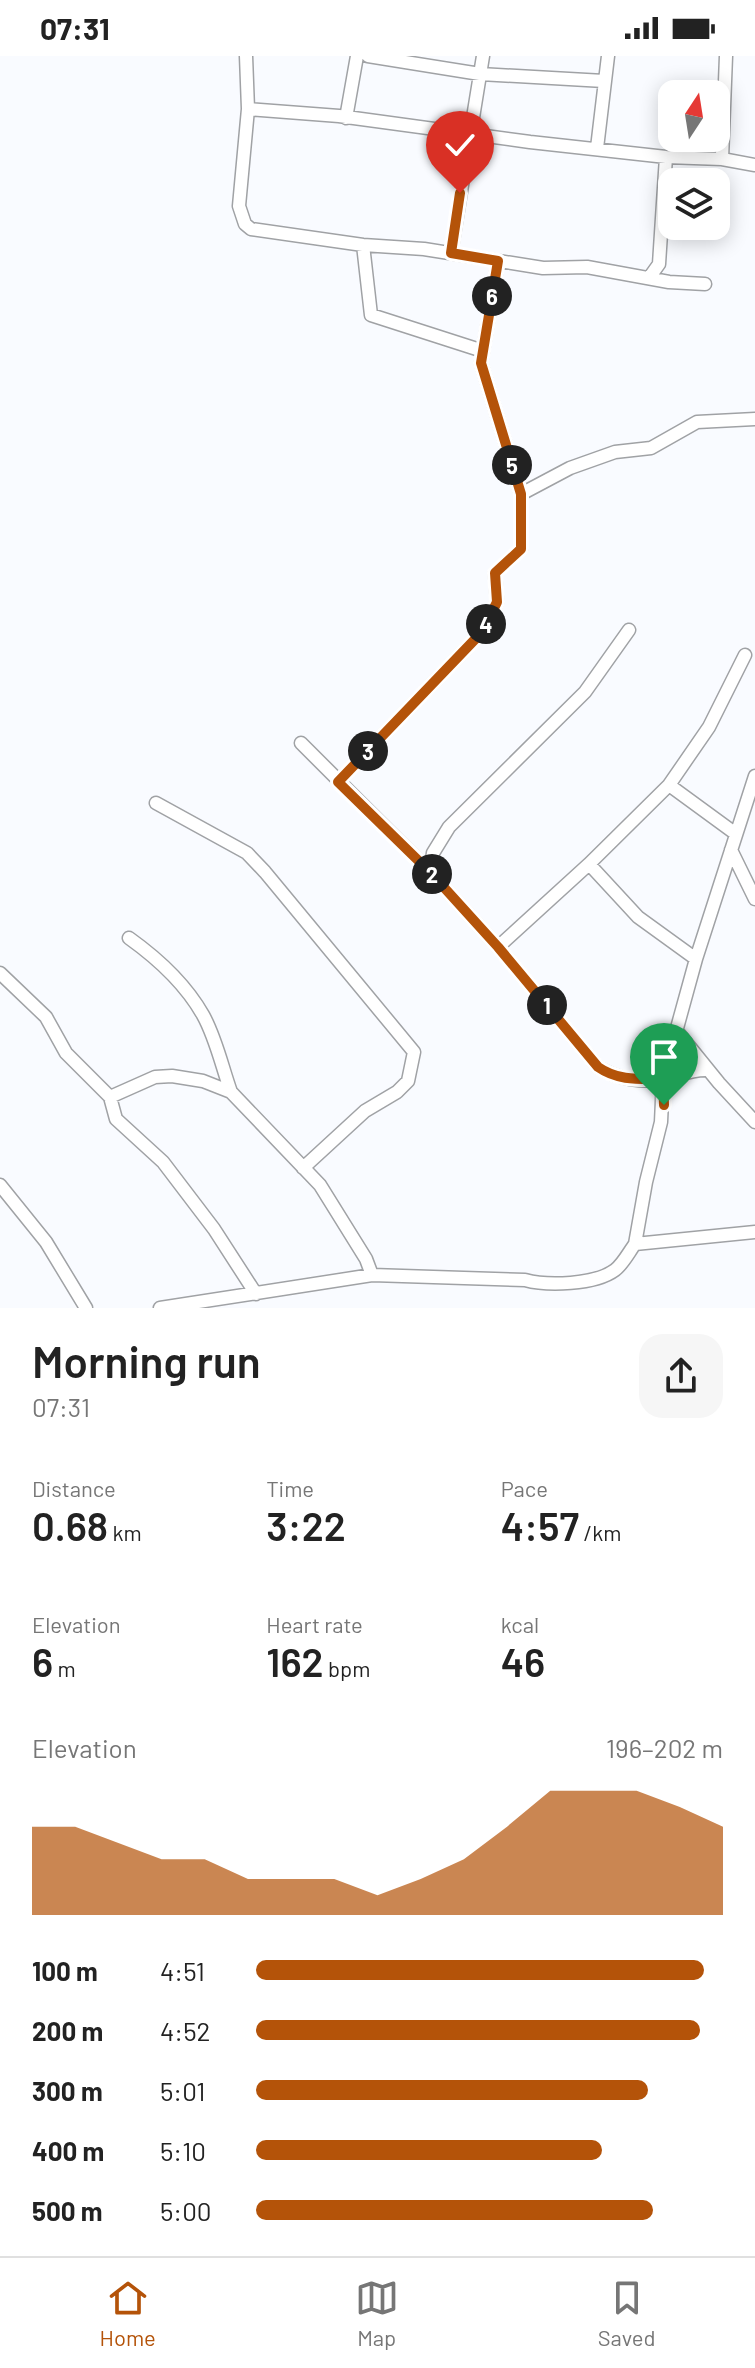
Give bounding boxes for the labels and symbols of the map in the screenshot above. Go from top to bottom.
north arrow [658,80,730,152]
pin [426,111,494,193]
pin: 6 [472,276,512,316]
pin: 5 [492,445,532,485]
pin: 4 [466,604,506,644]
pin: 3 [348,731,388,771]
pin: 2 [412,854,452,894]
pin: 1 [527,985,567,1025]
pin [630,1023,698,1105]

